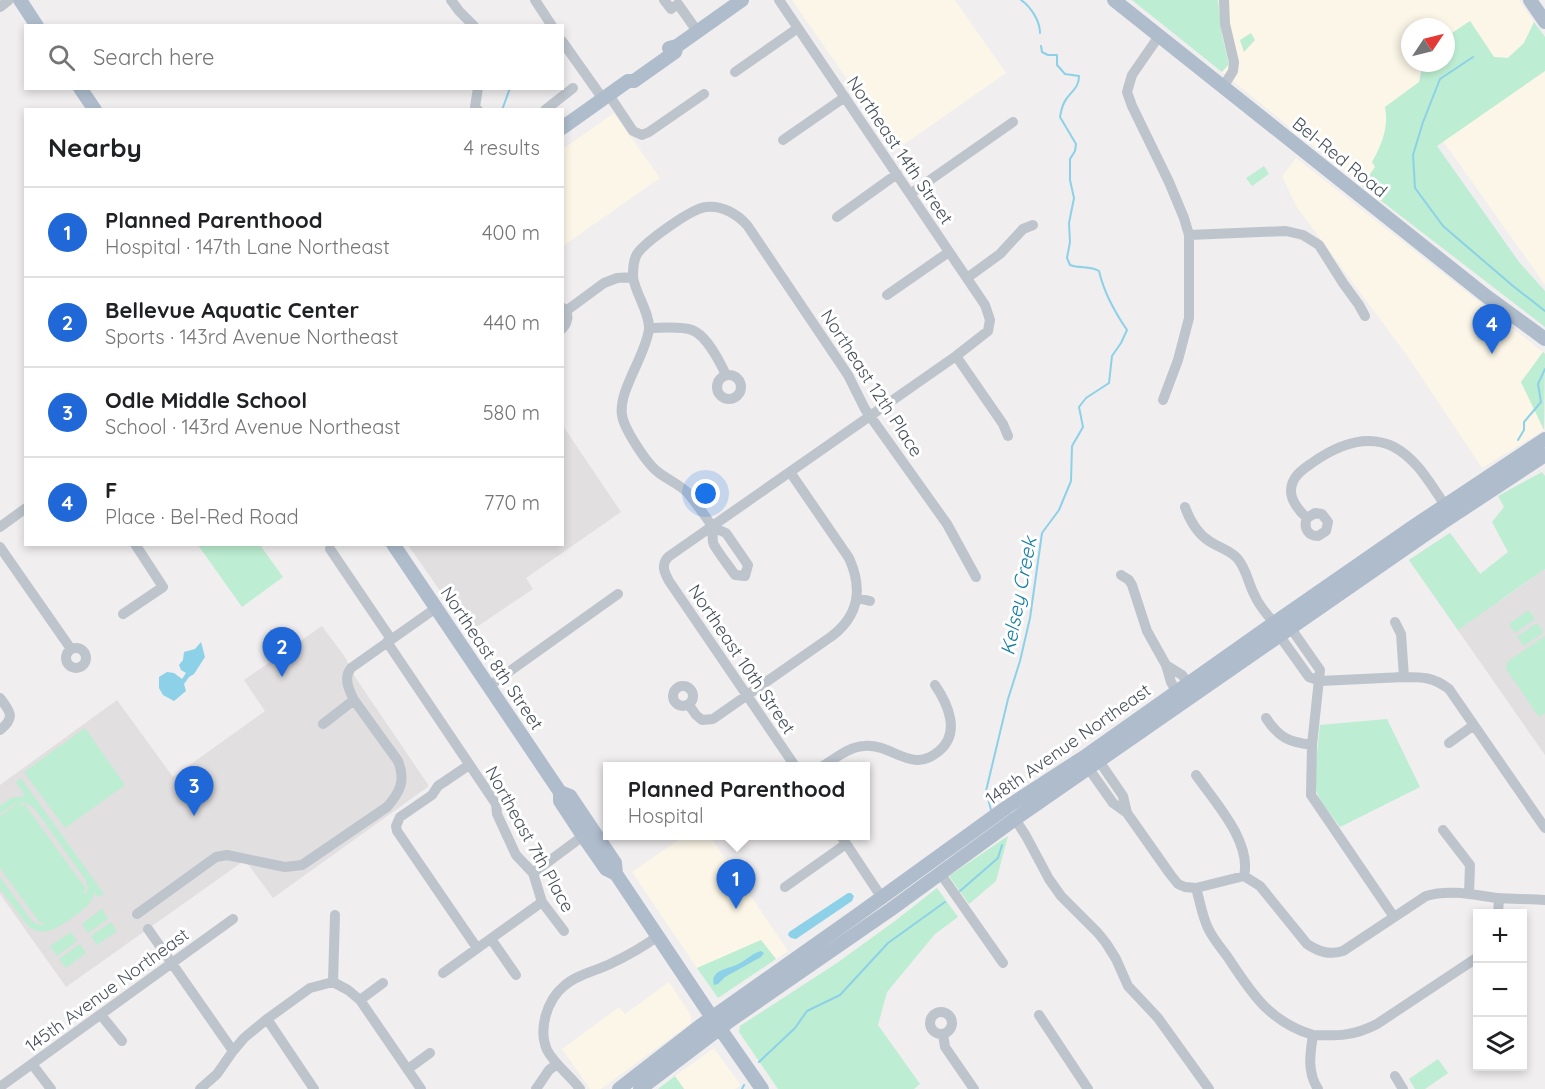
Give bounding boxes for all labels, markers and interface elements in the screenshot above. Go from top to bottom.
north arrow [1401,18,1455,72]
search box [24,24,564,90]
icon: search [45,41,78,74]
text: Search here [93,43,214,71]
street label: Northeast 14th Street [842,71,958,229]
street label: Bel-Red Road [1288,112,1392,202]
text: Nearby [48,131,142,164]
text: 4 results [464,135,540,160]
text: Planned Parenthood [105,206,323,234]
text: 1 [64,220,71,245]
text: 400 m [482,220,540,245]
text: Hospital · 147th Lane Northeast [105,234,390,259]
text: Bellevue Aquatic Center [105,296,359,324]
pin: 4 [1472,304,1512,354]
street label: Northeast 12th Place [816,305,928,461]
text: 2 [62,310,73,335]
text: 440 m [483,310,540,335]
text: Sports · 143rd Avenue Northeast [105,324,398,349]
text: Odle Middle School [105,386,307,414]
text: 3 [62,400,73,425]
text: 580 m [483,400,540,425]
text: School · 143rd Avenue Northeast [105,414,401,439]
text: F [105,476,117,504]
your location [691,479,720,508]
text: 4 [62,490,73,515]
text: 770 m [484,490,540,515]
text: Place · Bel-Red Road [105,504,299,529]
water label: Kelsey Creek [994,532,1042,657]
street label: Northeast 10th Street [683,580,801,738]
street label: Northeast 8th Street [435,582,549,734]
pin: 2 [262,628,302,677]
street label: 148th Avenue Northeast [981,678,1155,810]
street label: Northeast 7th Place [480,762,580,916]
popup [603,762,870,840]
pin: 3 [174,766,214,816]
text: Planned Parenthood [628,775,845,803]
text: Hospital [628,803,704,828]
pin: 1 [716,860,756,909]
map controls [1473,909,1527,1071]
button: + [1473,909,1527,963]
street label: 145th Avenue Northeast [21,923,193,1057]
button: − [1473,963,1527,1017]
button: layers [1473,1017,1527,1071]

